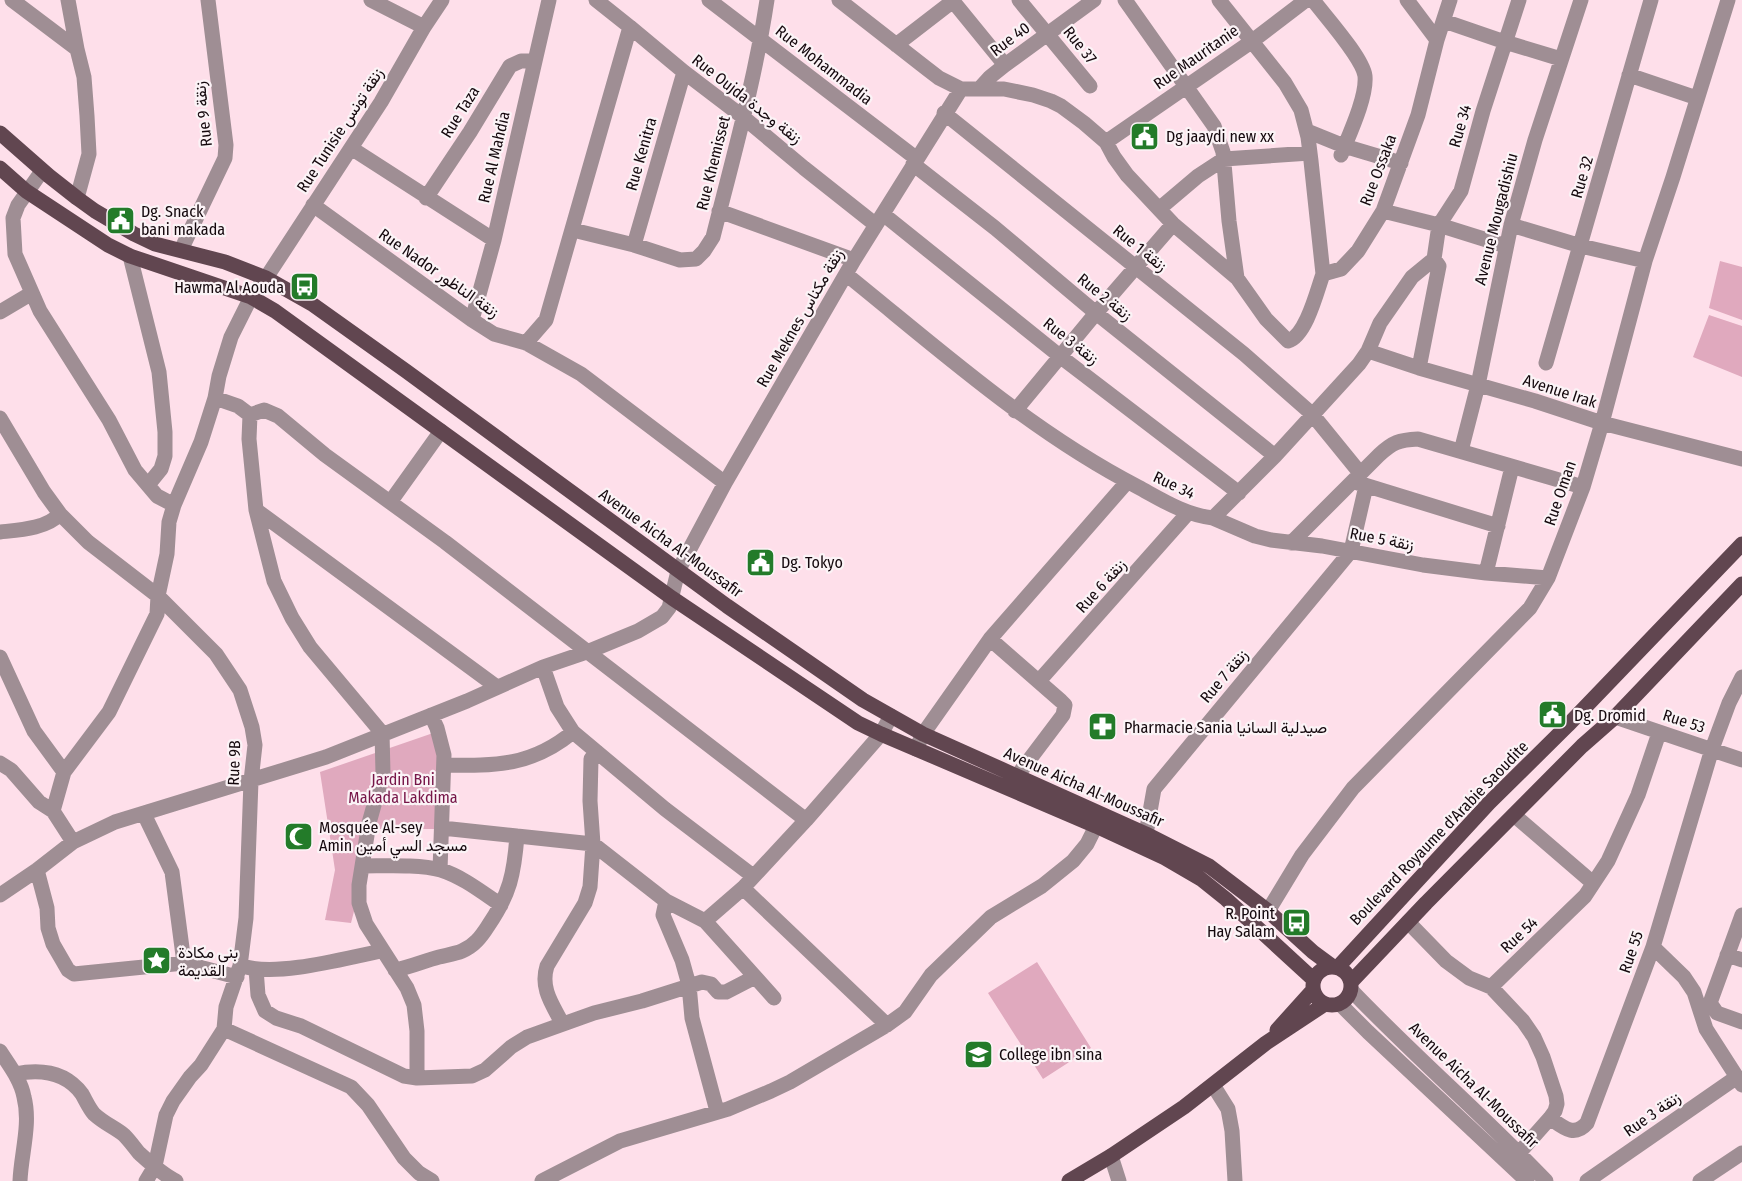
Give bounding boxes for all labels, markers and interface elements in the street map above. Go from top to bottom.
street label: Rue 40 [986,18,1034,60]
street label: Rue Mohammadia [772,21,876,109]
street label: Rue Mauritanie [1150,21,1242,93]
street label: Rue 37 [1059,23,1101,68]
street label: Rue Oujda زنقة وجدة [688,50,806,149]
street label: Rue Tunisie زنقة تونس [293,64,388,196]
street label: Rue 9 زنقة [190,80,217,148]
street label: Rue Taza [437,83,483,141]
street label: Rue 34 [1445,102,1475,150]
street label: Rue Al Mahdia [474,109,514,205]
street label: Rue Khemisset [692,113,734,212]
street label: Rue Kenitra [621,115,661,193]
public building icon: Dg jaaydi new xx [1129,120,1161,152]
place label: Dg jaaydi new xx [1166,127,1274,146]
street label: Rue Ossaka [1356,131,1400,208]
street label: Avenue Mougadishiu [1470,151,1522,287]
street label: Rue 32 [1567,154,1597,200]
place label: Dg. Snack bani makada [141,202,225,239]
public building icon: Dg. Snack bani makada [104,204,136,236]
street label: Rue 1 زنقة [1109,220,1171,276]
street label: Rue Nador زنقة الناظور [375,224,503,322]
street label: Rue Meknes زنقة مكناس [753,245,848,391]
street label: Rue 2 زنقة [1073,269,1136,326]
bus stop icon: Hawma Al Aouda [289,271,321,303]
place label: Hawma Al Aouda [174,278,284,297]
street label: Rue 3 زنقة [1039,314,1102,369]
street label: Avenue Irak [1521,370,1600,412]
street label: Rue Oman [1540,458,1580,528]
street label: Rue 34 [1150,467,1198,503]
street label: Avenue Aicha Al-Moussafir [595,484,747,602]
street label: Rue 5 زنقة [1348,523,1416,556]
public building icon: Dg. Tokyo [744,546,776,578]
place label: Dg. Tokyo [781,553,843,572]
street label: Rue 6 زنقة [1072,555,1131,617]
street label: Rue 7 زنقة [1196,645,1253,707]
public building icon: Dg. Dromid [1537,699,1569,731]
street label: Rue 53 [1661,705,1707,737]
place label: Dg. Dromid [1574,706,1646,725]
pharmacy icon: Pharmacie Sania صيدلية السانيا [1087,711,1119,743]
place label: Pharmacie Sania صيدلية السانيا [1124,718,1327,737]
street label: Boulevard Royaume d'Arabie Saoudite [1346,737,1532,929]
street label: Rue 9B [224,740,244,786]
street label: Avenue Aicha Al-Moussafir [1001,743,1167,831]
park label: Jardin Bni Makada Lakdima [348,770,458,807]
place label: Mosquée Al-sey Amin مسجد السي أمين [319,818,467,859]
mosque icon: Mosquée Al-sey Amin مسجد السي أمين [282,820,314,852]
place label: R. Point Hay Salam [1207,904,1276,941]
bus stop icon: R. Point Hay Salam [1280,906,1312,938]
street label: Rue 54 [1496,913,1542,957]
street label: Rue 55 [1615,928,1647,976]
place label: بني مكادة القديمة [178,943,238,980]
place icon: بني مكادة القديمة [141,945,173,977]
street label: Avenue Aicha Al-Moussafir [1405,1018,1543,1152]
school or university icon: College ibn sina [962,1038,994,1070]
place label: College ibn sina [999,1045,1102,1064]
street label: Rue 3 زنقة [1620,1088,1685,1141]

